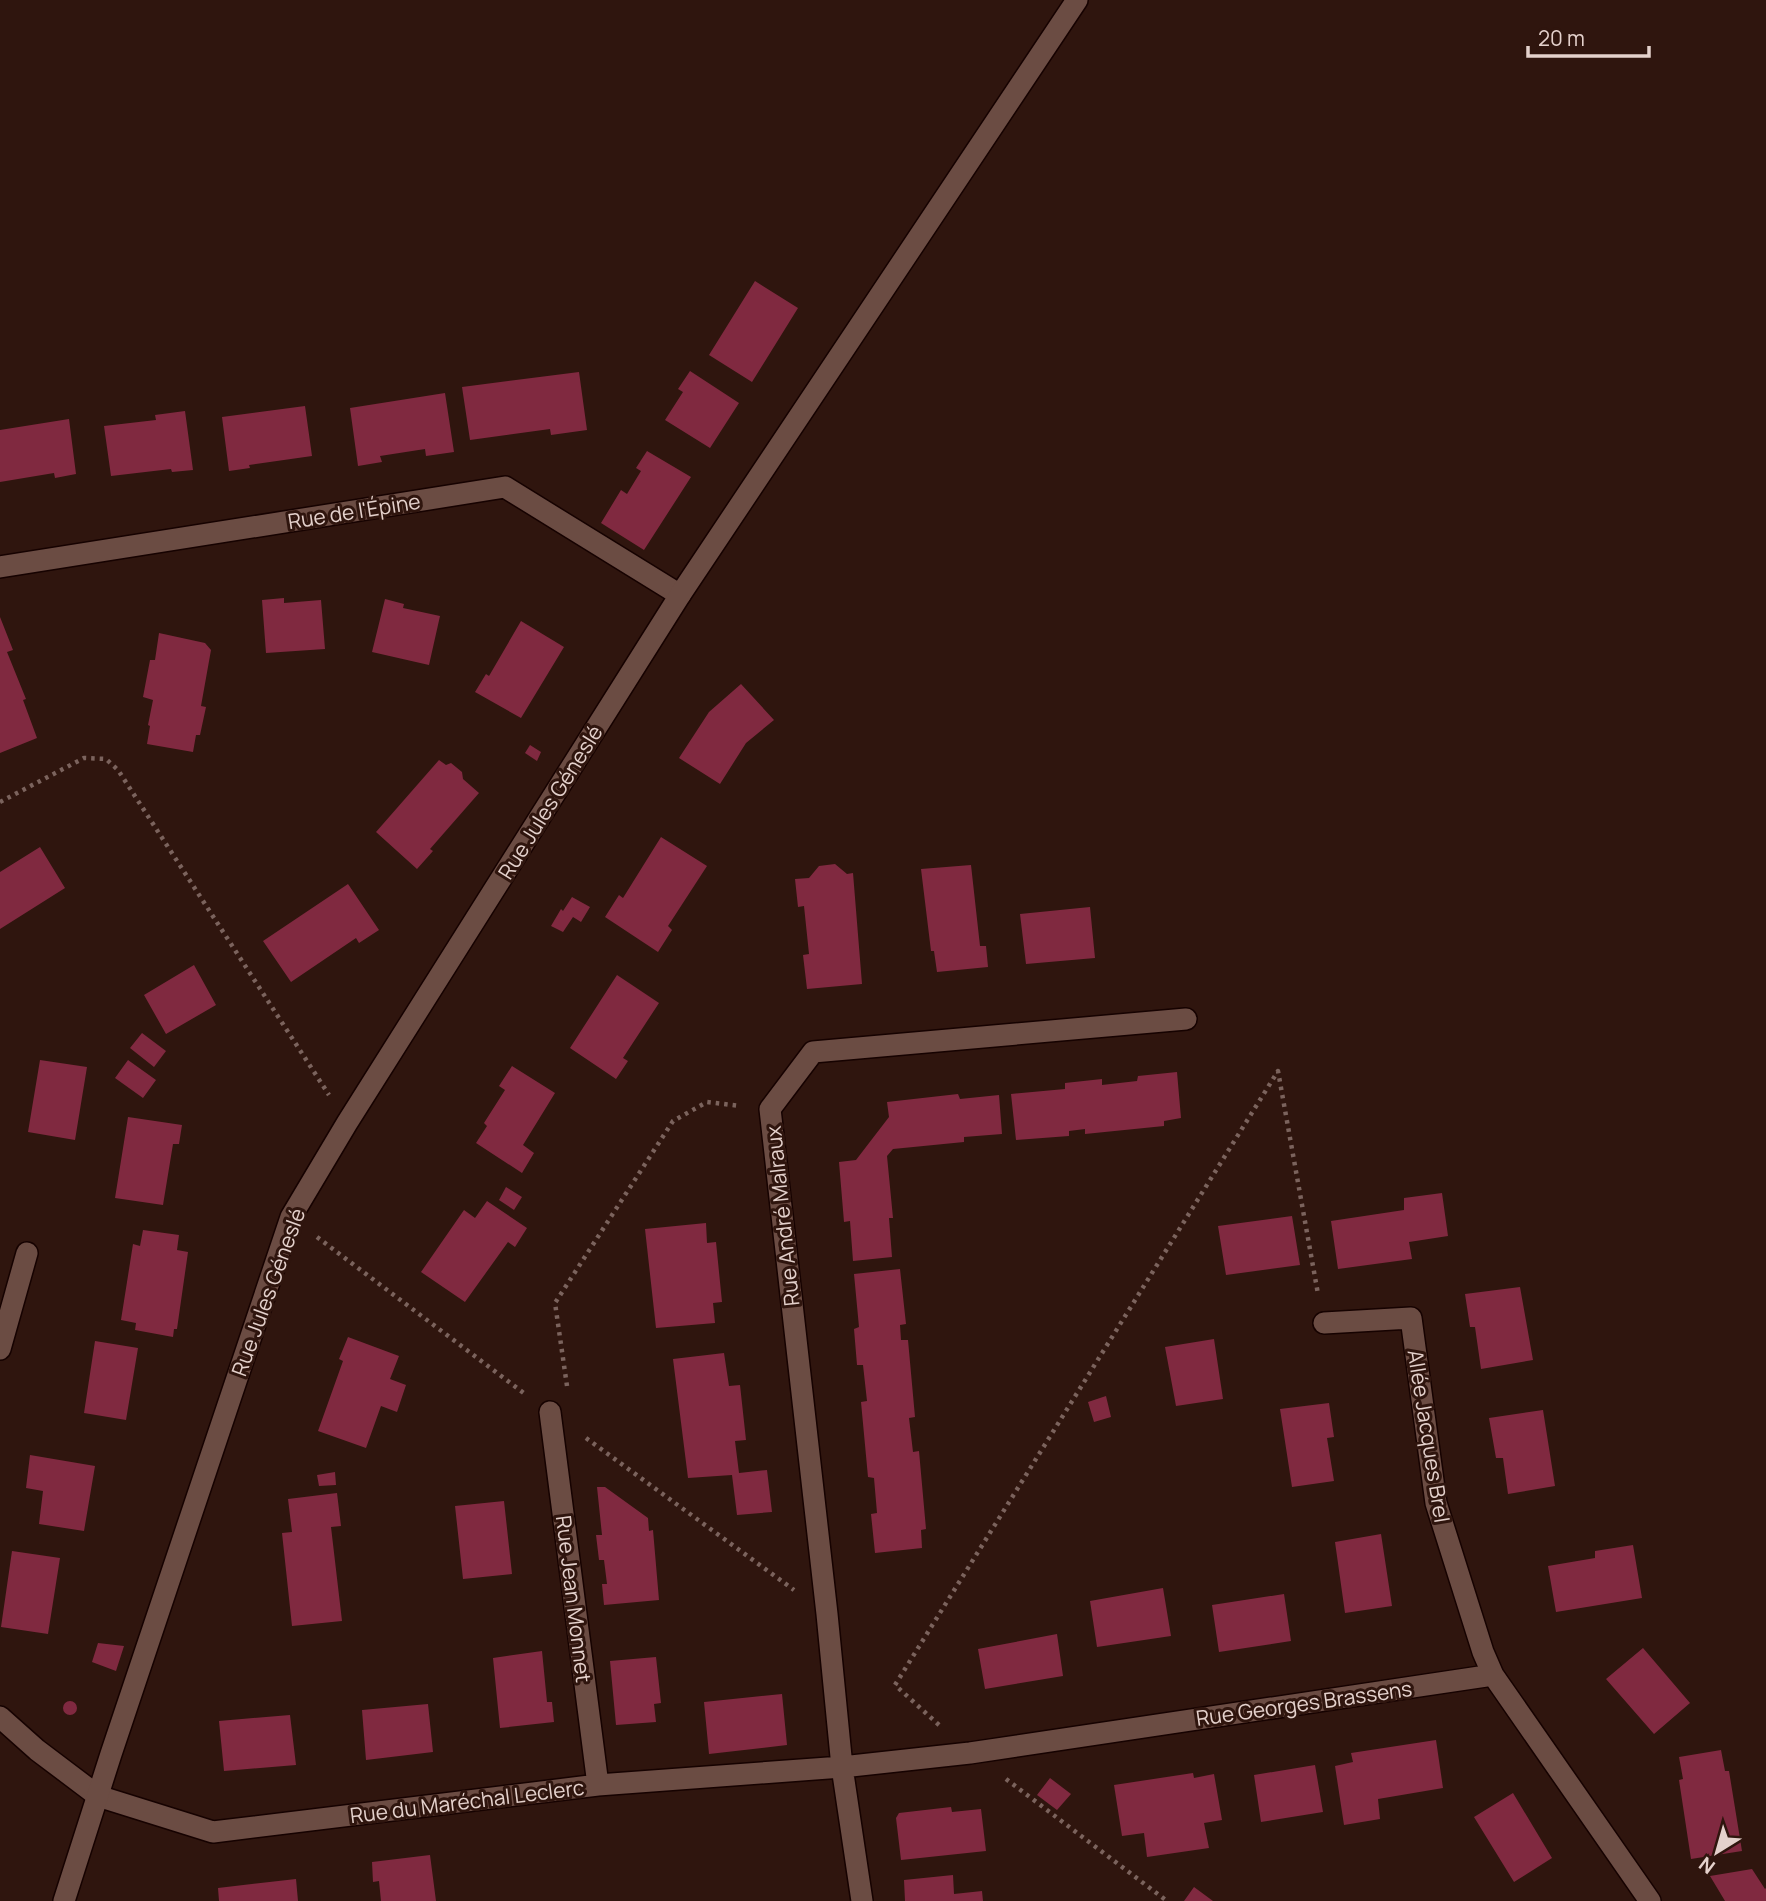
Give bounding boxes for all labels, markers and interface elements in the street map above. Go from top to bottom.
scale bar [1528,14,1649,58]
text: 20 m [1538,24,1585,52]
street label: Rue de l'Épine [286,487,422,535]
street label: Rue Jules Géneslé [491,720,609,884]
street label: Rue André Malraux [759,1125,805,1307]
street label: Rue Jules Géneslé [225,1204,311,1380]
street label: Allée Jacques Brel [1402,1348,1456,1524]
street label: Rue Jean Monnet [550,1514,598,1684]
street label: Rue Georges Brassens [1194,1674,1414,1732]
street label: Rue du Maréchal Leclerc [348,1773,586,1829]
north arrow [1682,1817,1752,1887]
text: N [1693,1851,1720,1880]

